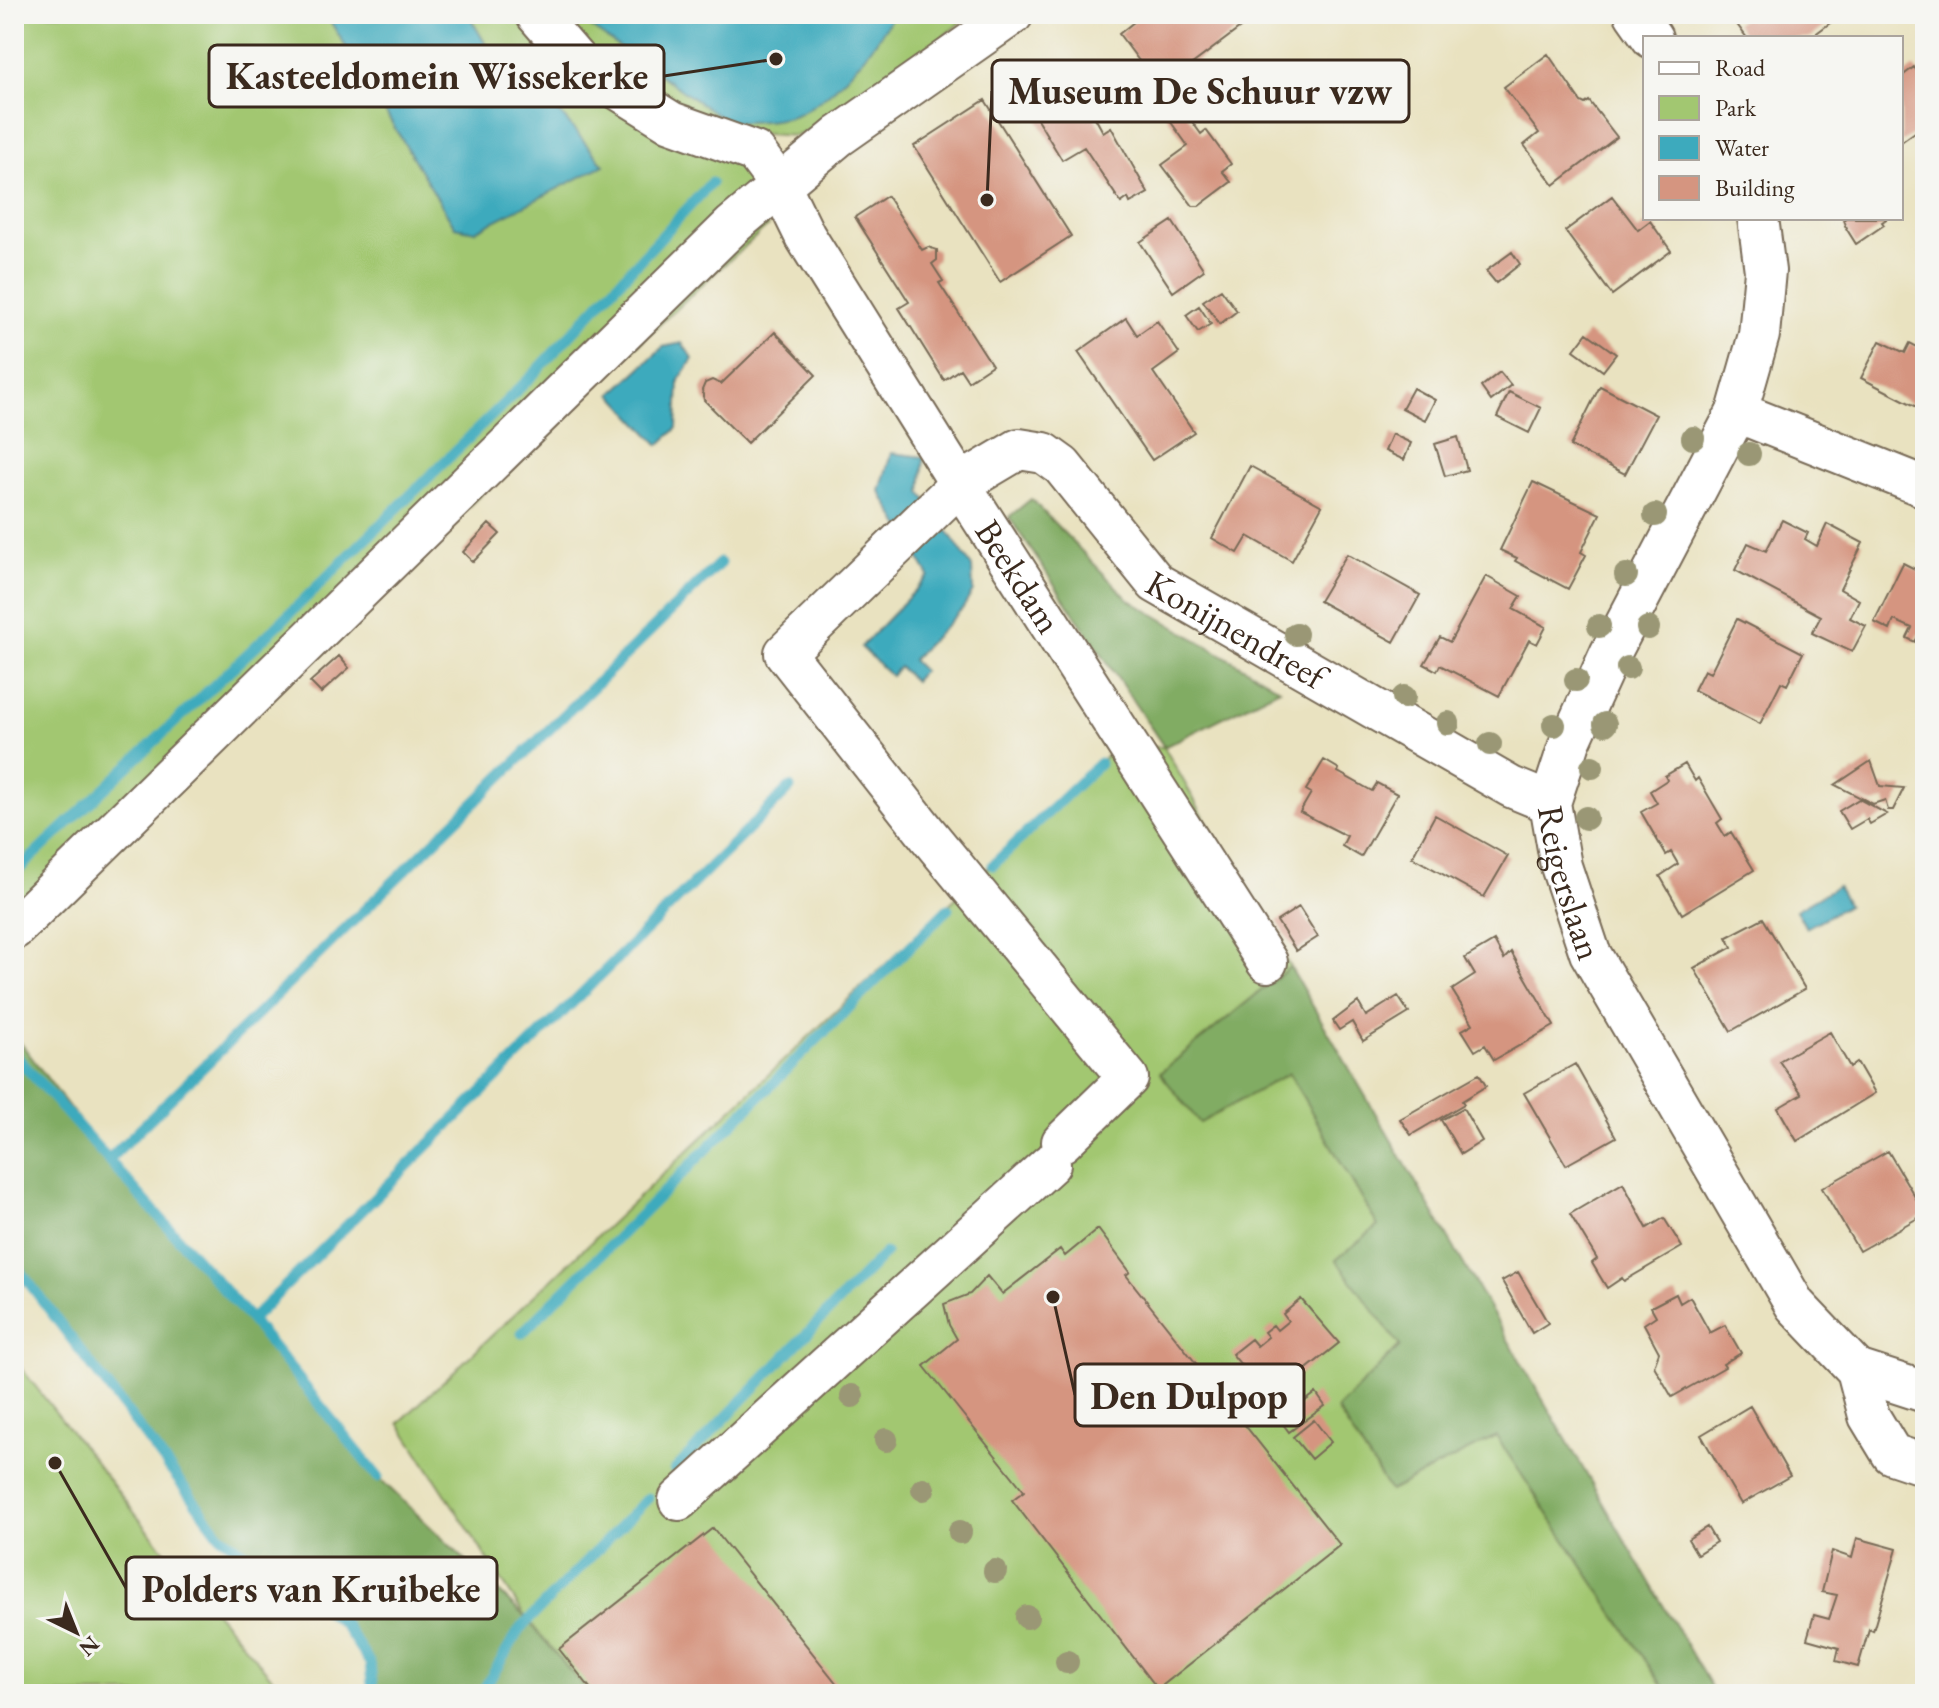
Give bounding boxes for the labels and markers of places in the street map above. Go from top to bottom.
callout: Kasteeldomein Wissekerke [209,45,664,107]
callout: Museum De Schuur vzw [992,60,1409,122]
callout: Den Dulpop [1075,1364,1304,1426]
callout: Polders van Kruibeke [126,1557,497,1619]

